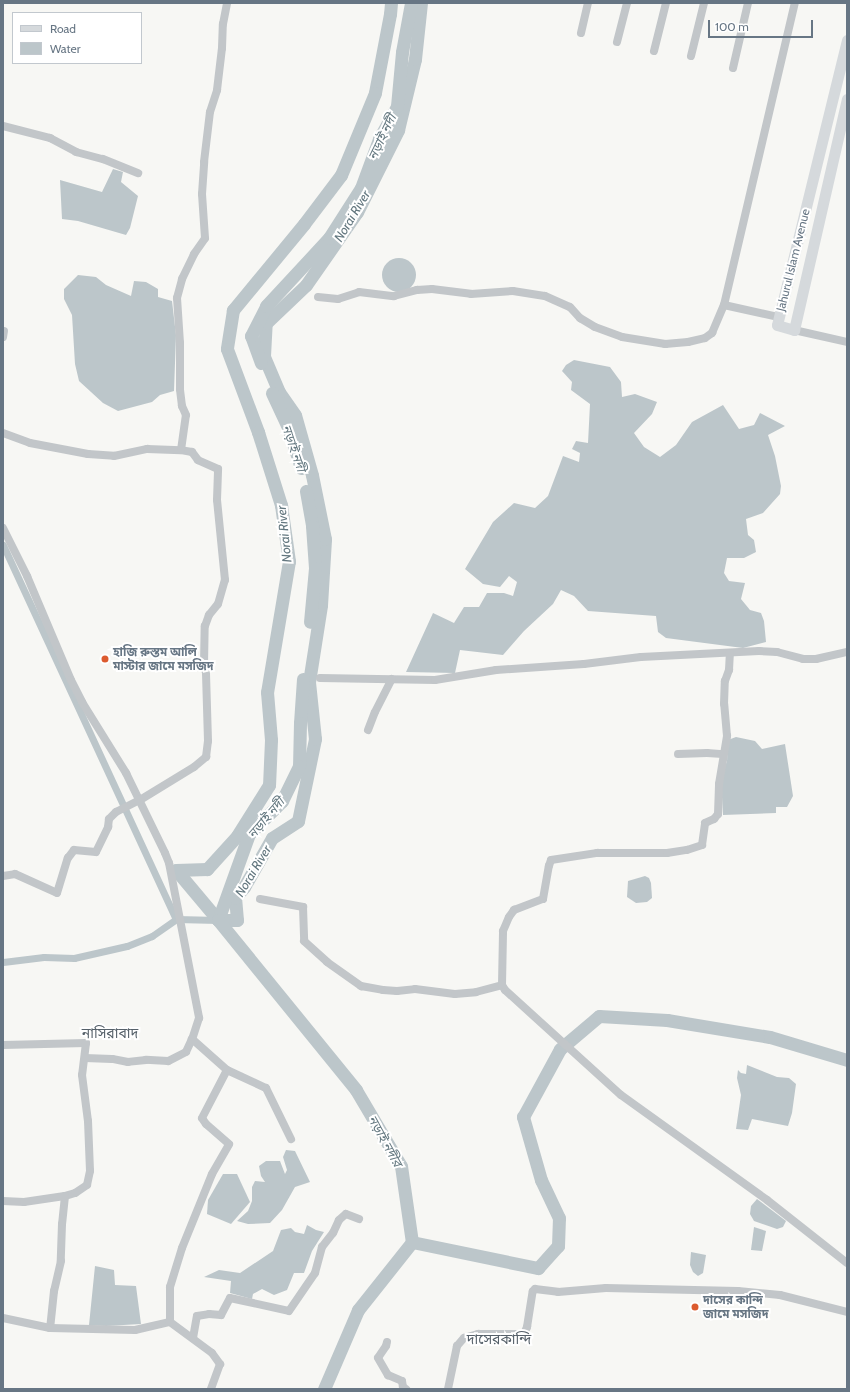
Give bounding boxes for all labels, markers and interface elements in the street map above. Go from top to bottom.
legend [12,12,142,64]
scale bar [710,12,815,38]
text: 100 m [715,19,749,34]
text: Road [50,21,76,36]
text: Water [50,41,80,56]
water label: নড়াই নদী [365,112,399,162]
water label: Norai River [331,188,373,244]
street label: Jahurul Islam Avenue [773,207,813,313]
water label: নড়াই নদী [279,422,309,474]
water label: Norai River [273,505,295,563]
place label: হাজি রুস্তম আলি মাস্টার জামে মসজিদ [113,645,214,673]
marker: হাজি রুস্তম আলি মাস্টার জামে মসজিদ [100,654,110,664]
water label: নড়াই নদী [244,794,288,842]
water label: Norai River [232,843,274,899]
district label: নাসিরাবাদ [82,1025,138,1041]
water label: নড়াই নদীর [365,1113,405,1169]
place label: দাসের কান্দি জামে মসজিদ [703,1293,768,1321]
marker: দাসের কান্দি জামে মসজিদ [690,1302,700,1312]
district label: দাসেরকান্দি [467,1331,531,1347]

